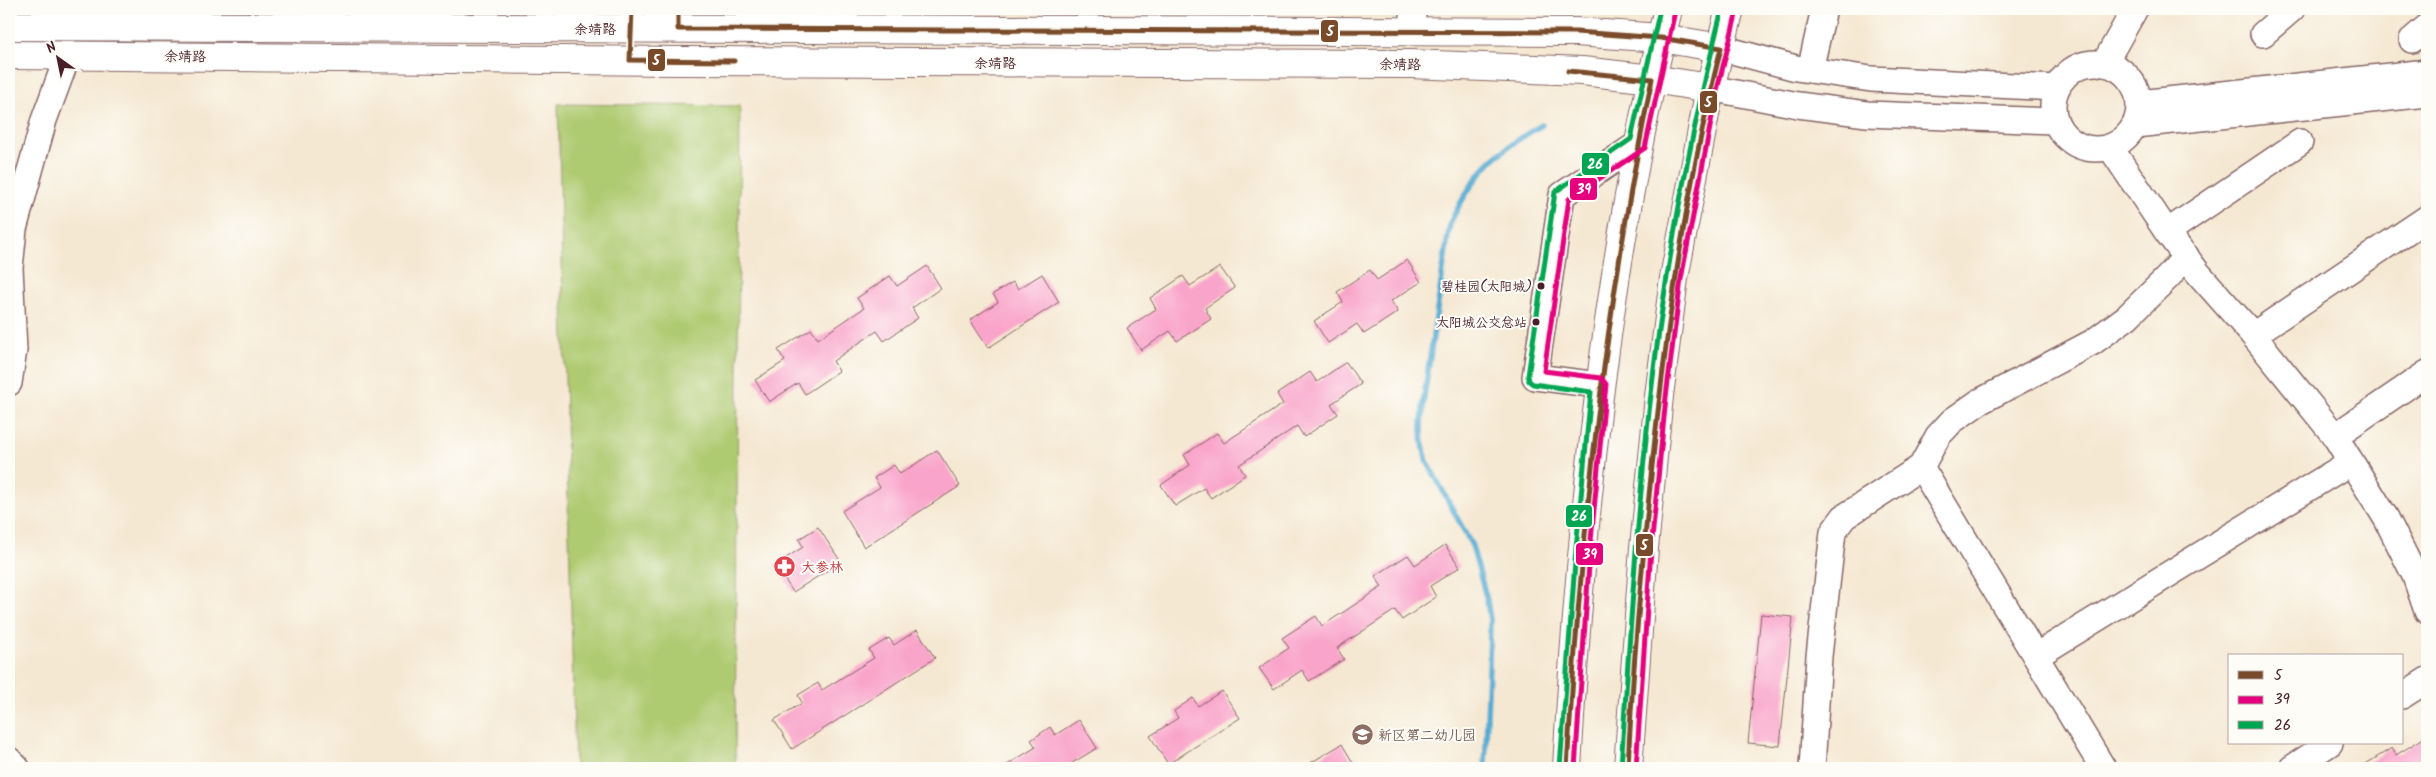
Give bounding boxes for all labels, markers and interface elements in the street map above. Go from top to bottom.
street label: 余靖路 [574,19,616,41]
line badge: 5 [1320,19,1339,43]
text: 5 [1325,21,1335,43]
north arrow [32,32,82,82]
text: N [42,36,61,60]
street label: 余靖路 [164,46,206,68]
line badge: 5 [647,48,666,72]
text: 5 [651,50,661,72]
street label: 余靖路 [974,53,1016,75]
street label: 余靖路 [1379,54,1421,76]
line badge: 5 [1699,90,1718,114]
text: 5 [1703,92,1713,114]
line badge: 26 [1581,152,1610,176]
text: 26 [1587,154,1603,176]
line badge: 39 [1569,177,1598,201]
text: 39 [1576,179,1591,201]
place label: 碧桂园(太阳城) [1441,277,1532,298]
marker: 碧桂园(太阳城) [1536,281,1546,291]
place label: 太阳城公交总站 [1436,313,1527,334]
marker: 太阳城公交总站 [1531,317,1541,327]
line badge: 26 [1565,504,1593,528]
text: 26 [1571,506,1587,528]
line badge: 5 [1635,533,1654,557]
text: 5 [1639,535,1649,557]
line badge: 39 [1575,542,1604,566]
text: 39 [1582,544,1597,566]
pharmacy icon: 大参林 [773,555,797,579]
place label: 大参林 [801,557,844,579]
legend [2228,654,2404,744]
text: 5 [2274,664,2283,688]
text: 39 [2274,688,2291,712]
text: 26 [2274,714,2291,738]
school or university icon: 新区第二幼儿园 [1350,723,1374,747]
place label: 新区第二幼儿园 [1378,725,1476,747]

